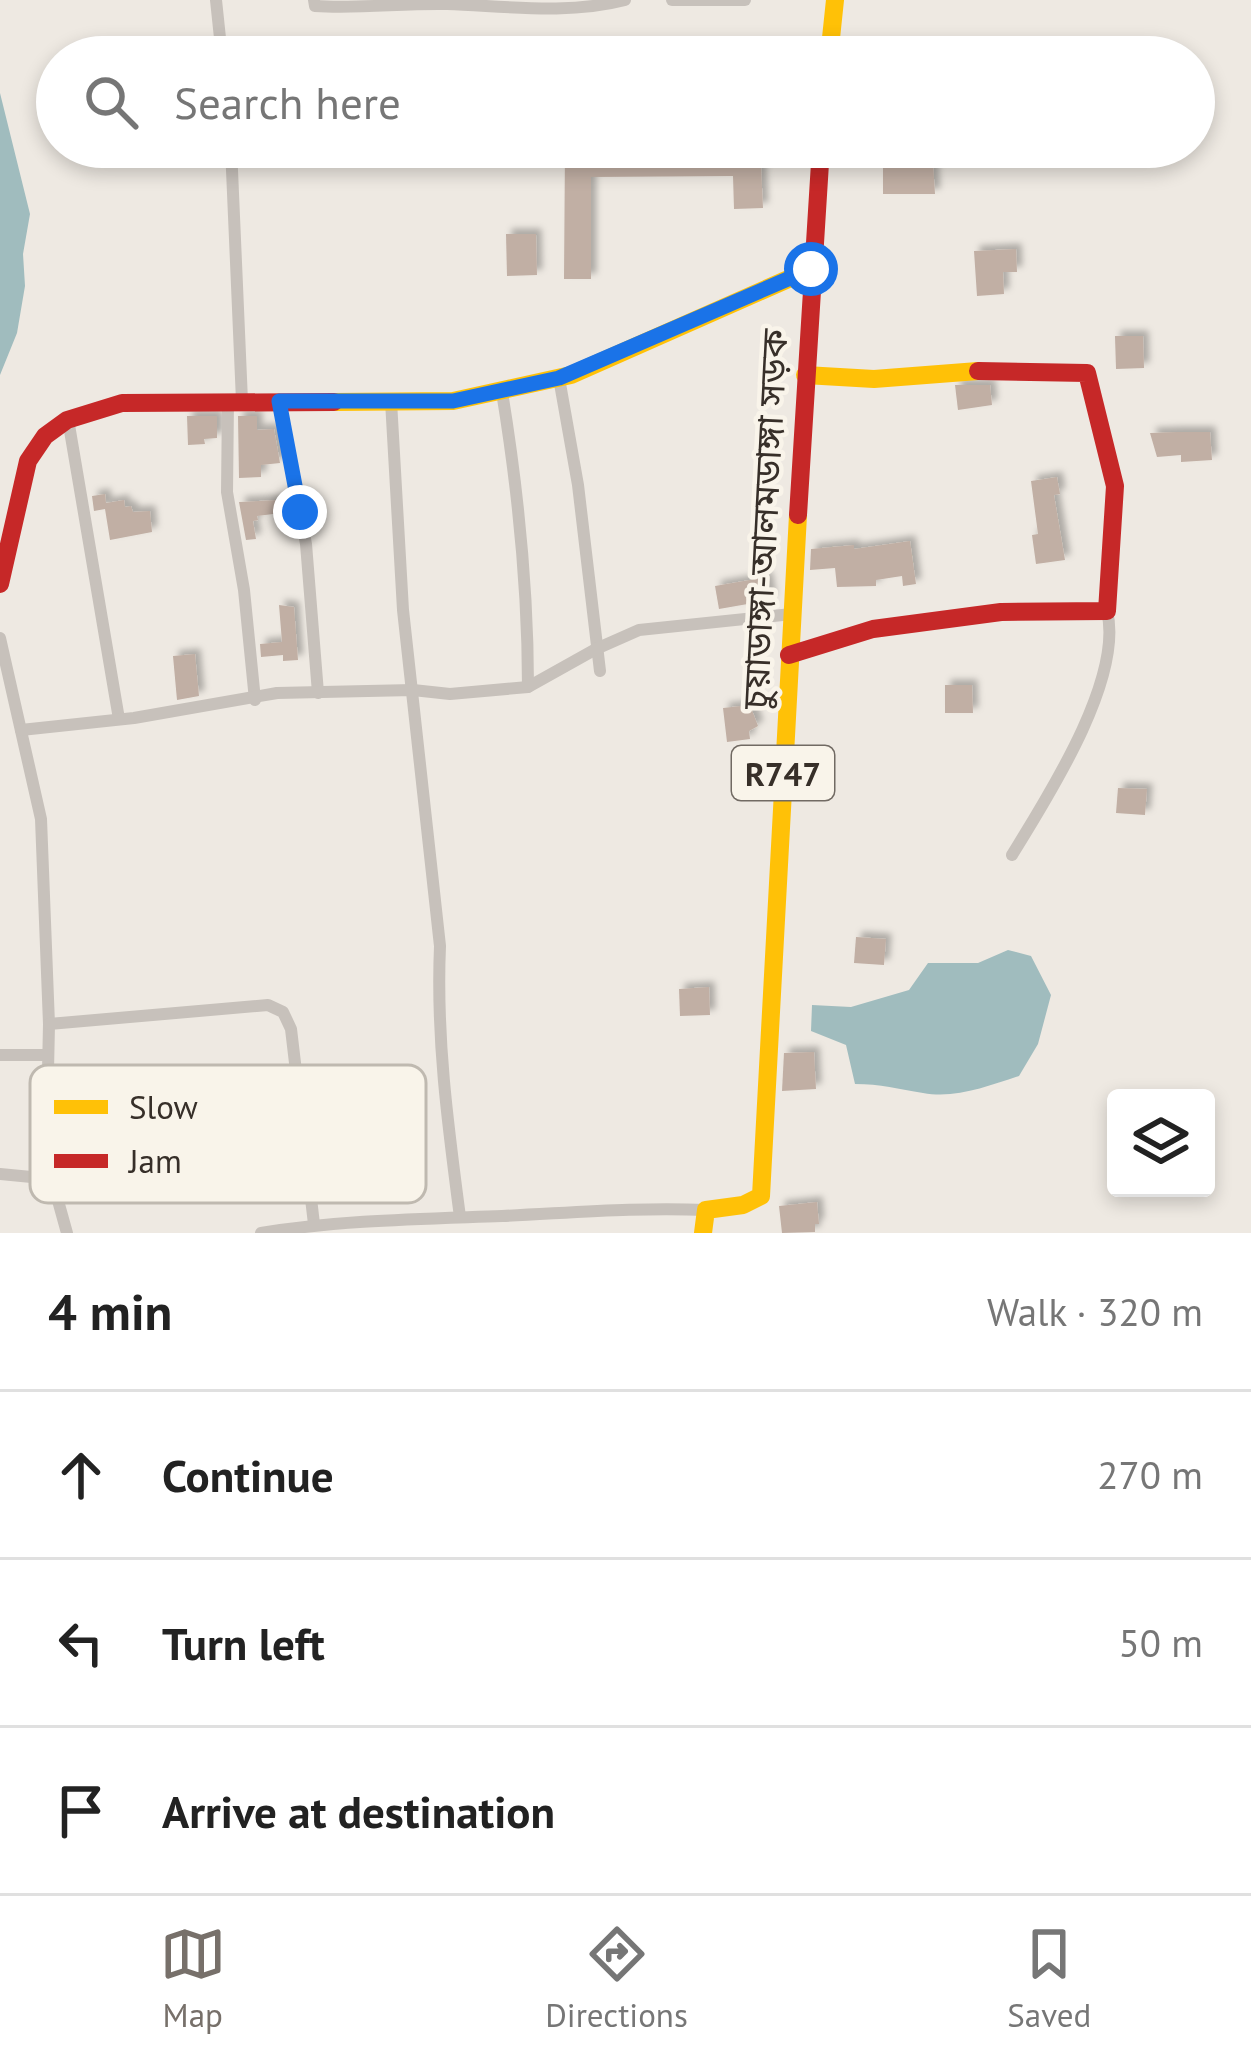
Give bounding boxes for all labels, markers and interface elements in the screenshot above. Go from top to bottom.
search box [36,36,1215,168]
icon: search [78,69,144,135]
text: Search here [174,73,401,131]
route start [784,242,838,296]
street label: চুয়াডাঙ্গা-আলমডাঙ্গা সড়ক [731,327,797,711]
route end [273,485,327,539]
road number: R747 [732,746,834,800]
legend [30,1065,426,1203]
text: Slow [129,1085,198,1128]
map controls [1107,1089,1215,1197]
button: layers [1107,1089,1215,1197]
text: Jam [127,1139,182,1182]
text: 4 min [48,1278,172,1344]
text: Walk · 320 m [987,1286,1203,1337]
icon: ahead [48,1442,114,1508]
text: Continue [162,1446,334,1504]
text: 270 m [1097,1449,1203,1500]
icon: left [48,1610,114,1676]
text: Turn left [162,1614,325,1672]
text: 50 m [1118,1617,1203,1668]
icon: arrive [48,1778,114,1844]
text: Arrive at destination [162,1782,555,1840]
tab: Map [160,1921,226,2036]
tab: Directions [545,1921,688,2036]
tab: Saved [1007,1921,1091,2036]

